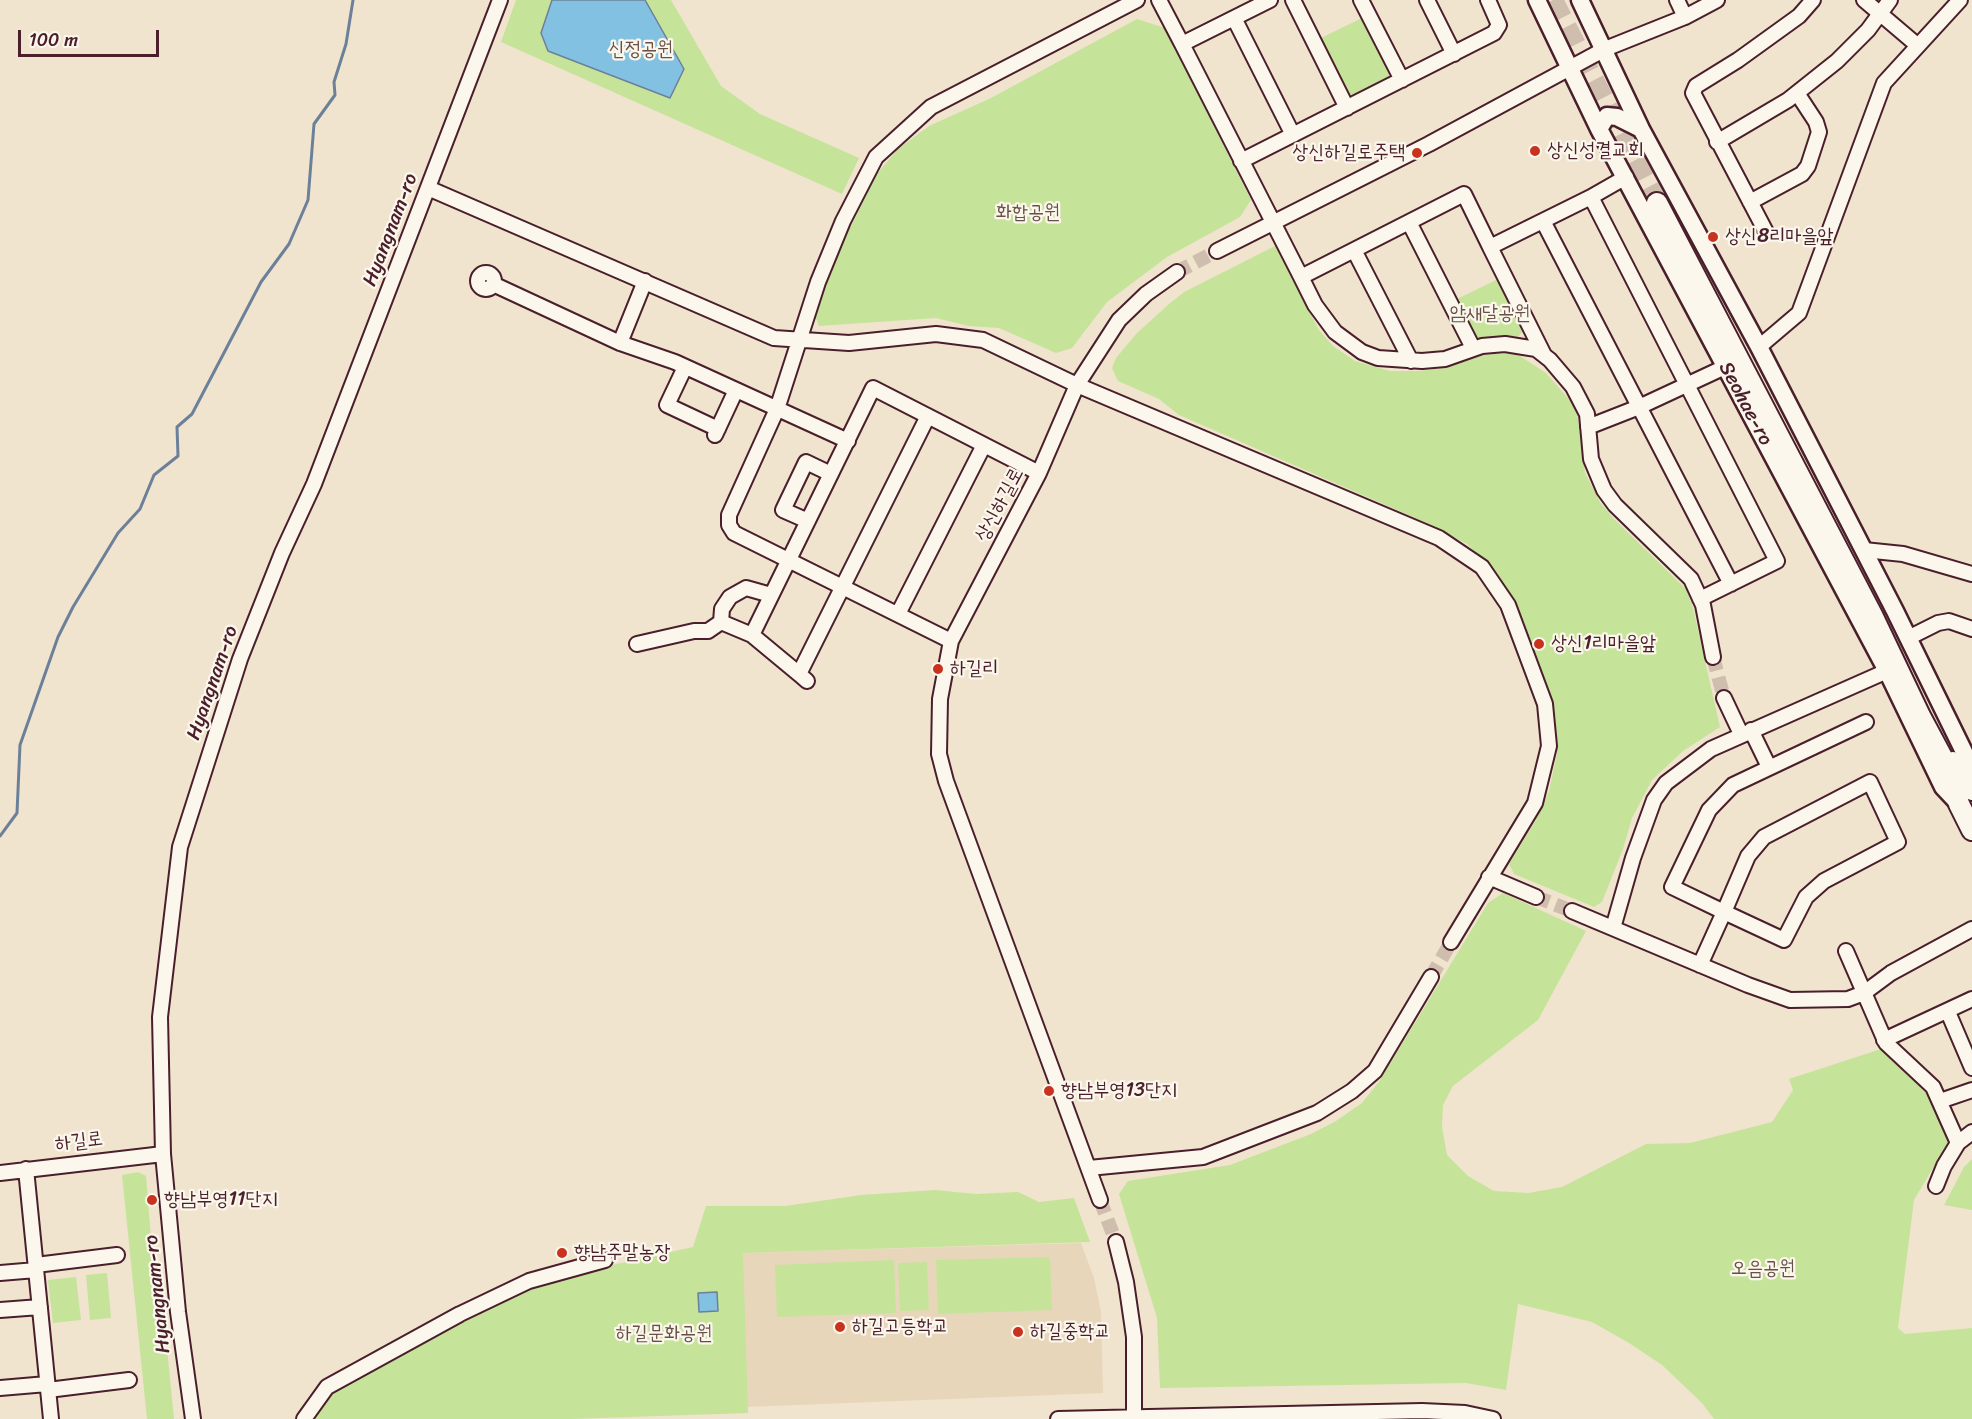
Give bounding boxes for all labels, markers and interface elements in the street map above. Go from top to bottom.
scale bar [21,18,162,56]
text: 100 m [29,24,78,56]
park label: 신정공원 [609,38,673,62]
place label: 상신성결교회 [1547,139,1644,163]
place label: 상신하길로주택 [1292,141,1405,165]
marker: 상신성결교회 [1528,144,1542,158]
marker: 상신하길로주택 [1410,146,1424,160]
street label: Hyangnam-ro [358,170,424,290]
park label: 화합공원 [996,201,1060,225]
place label: 상신8리마을앞 [1725,225,1834,249]
marker: 상신8리마을앞 [1706,230,1720,244]
park label: 암새달공원 [1450,302,1530,326]
street label: Seohae-ro [1713,358,1777,450]
street label: 상신하길로 [971,464,1029,546]
street label: Hyangnam-ro [182,623,244,743]
place label: 상신1리마을앞 [1551,632,1656,656]
marker: 상신1리마을앞 [1532,637,1546,651]
place label: 하길리 [950,657,998,681]
marker: 하길리 [931,662,945,676]
place label: 향남부영13단지 [1061,1079,1177,1103]
marker: 향남부영13단지 [1042,1084,1056,1098]
street label: 하길로 [54,1127,104,1157]
place label: 향남부영11단지 [164,1188,278,1212]
marker: 향남부영11단지 [145,1193,159,1207]
street label: Hyangnam-ro [140,1234,176,1354]
place label: 향남주말농장 [574,1241,671,1265]
marker: 향남주말농장 [555,1246,569,1260]
park label: 오음공원 [1731,1257,1795,1281]
place label: 하길고등학교 [852,1315,949,1339]
marker: 하길고등학교 [833,1320,847,1334]
place label: 하길중학교 [1030,1320,1110,1344]
park label: 하길문화공원 [616,1322,712,1346]
marker: 하길중학교 [1011,1325,1025,1339]

